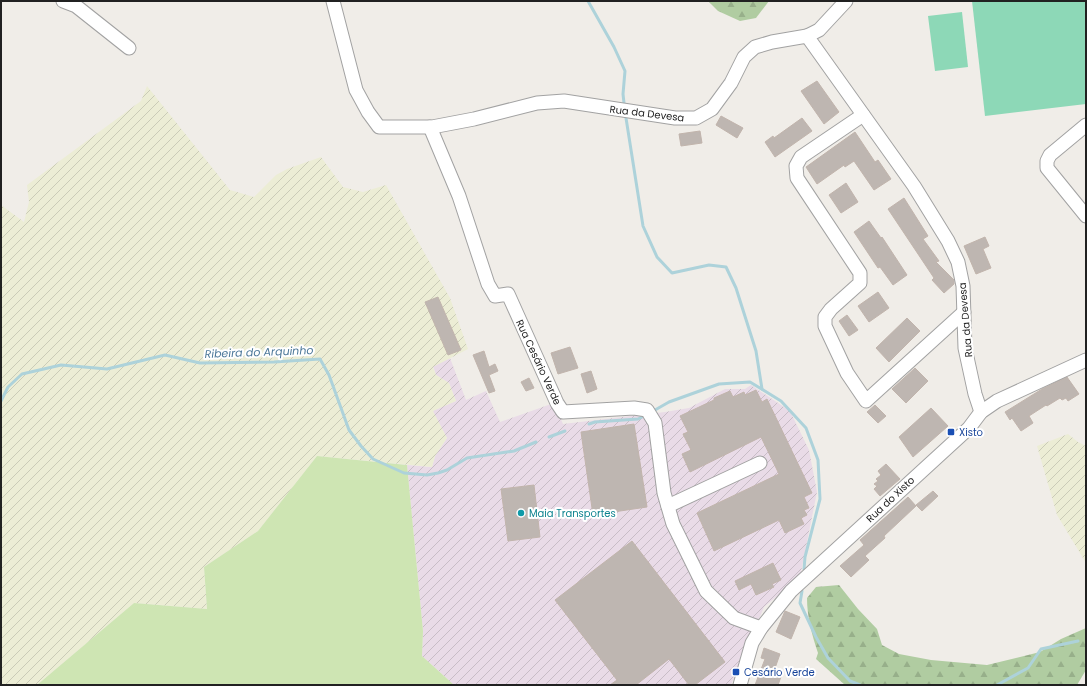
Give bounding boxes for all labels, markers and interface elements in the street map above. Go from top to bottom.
street label: Rua da Devesa [609,101,685,126]
street label: Rua da Devesa [955,282,976,358]
street label: Rua Cesário Verde [512,317,565,407]
water label: Ribeira do Arquinho [204,342,314,362]
place label: Xisto [959,425,983,440]
marker: Xisto [946,427,956,437]
street label: Rua do Xisto [863,473,918,526]
place label: Maia Transportes [529,506,616,521]
marker: Maia Transportes [516,508,526,518]
place label: Cesário Verde [744,665,815,680]
marker: Cesário Verde [731,667,741,677]

